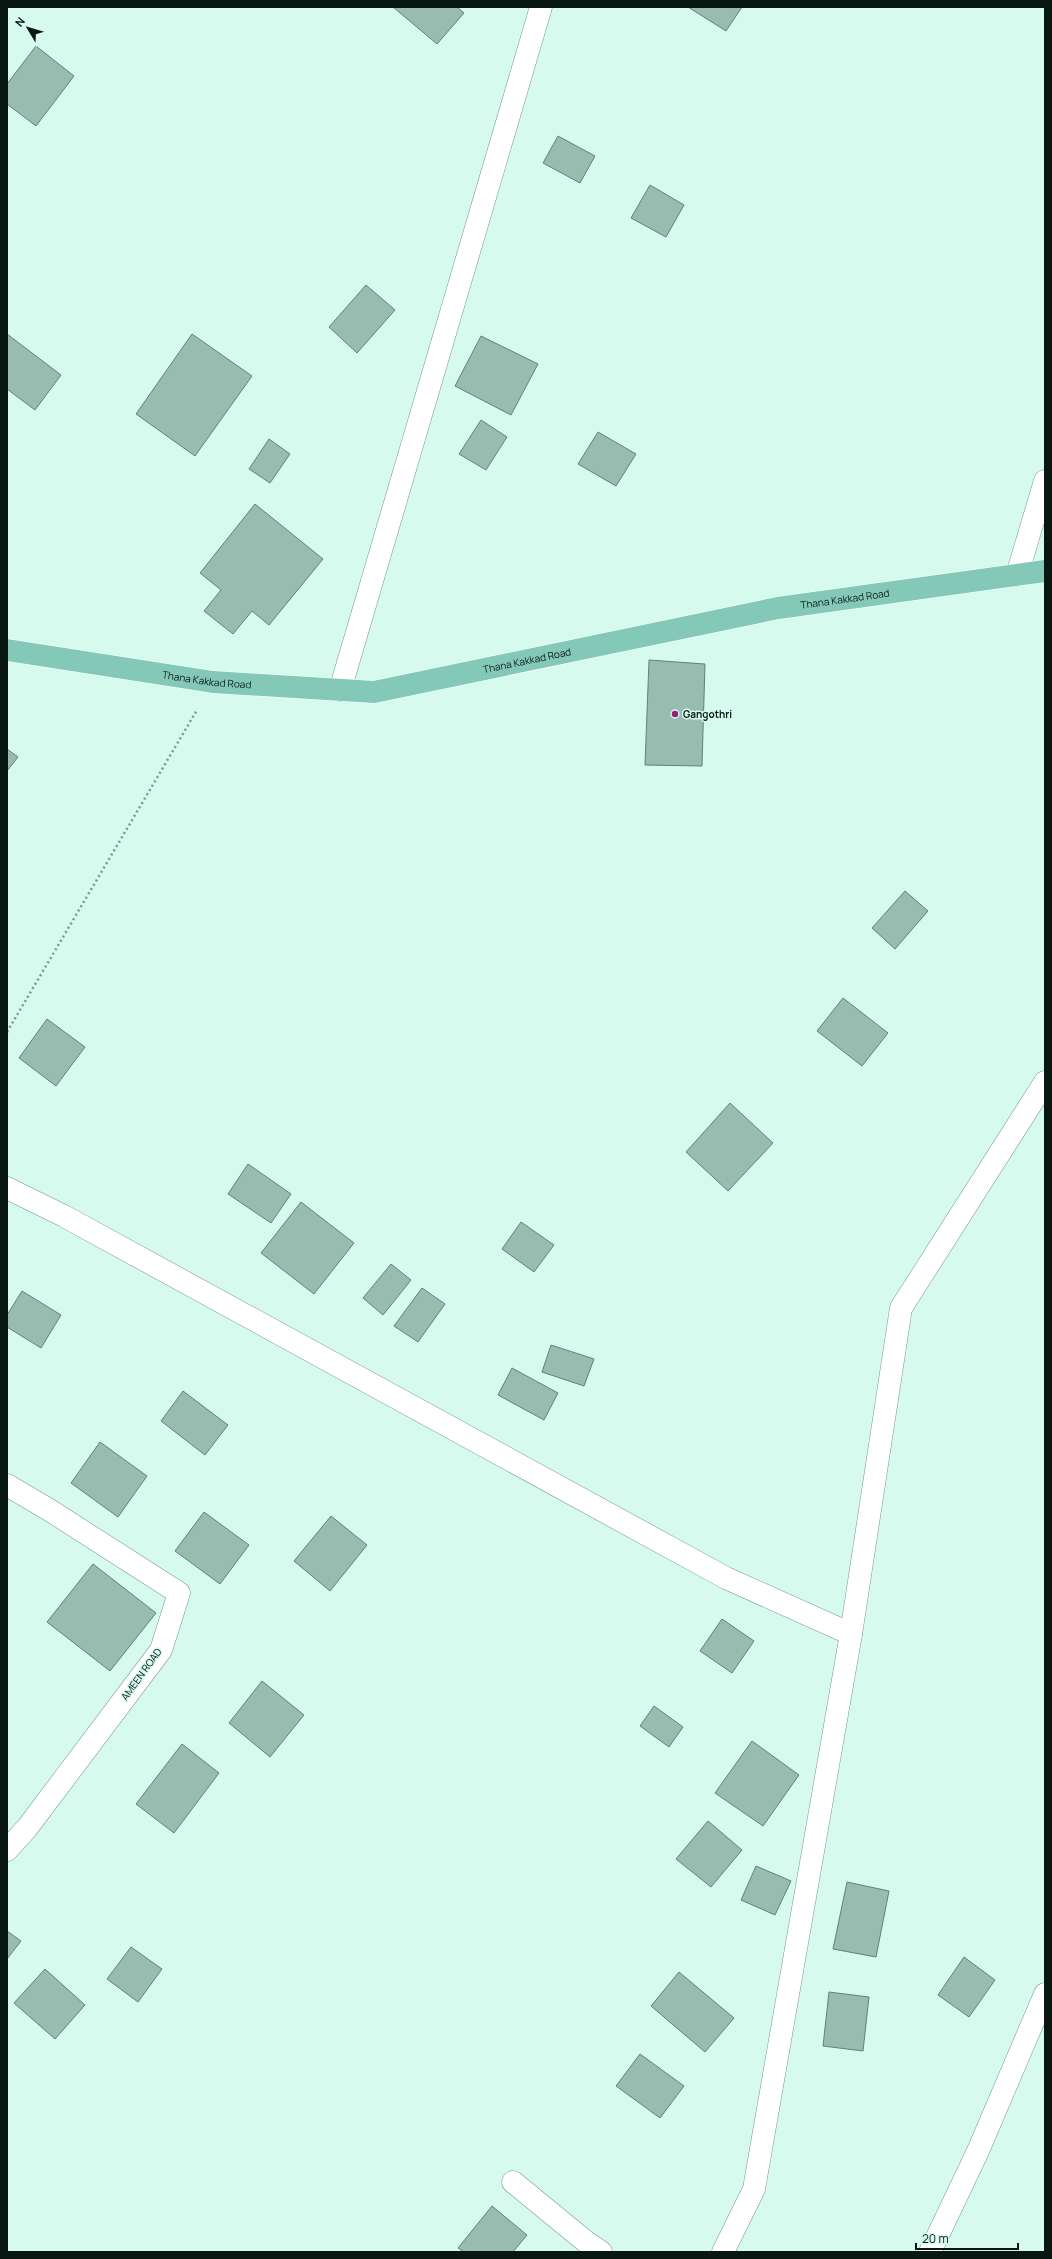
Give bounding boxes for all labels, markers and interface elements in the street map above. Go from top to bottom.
north arrow [8,8,48,48]
text: N [11,14,28,29]
street label: Thana Kakkad Road [800,586,890,612]
street label: Thana Kakkad Road [482,644,572,676]
street label: Thana Kakkad Road [161,667,252,691]
place label: Gangothri [683,707,732,721]
marker: Gangothri [670,709,680,719]
street label: AMEEN ROAD [117,1645,165,1703]
scale bar [916,2225,1018,2251]
text: 20 m [922,2230,949,2247]

